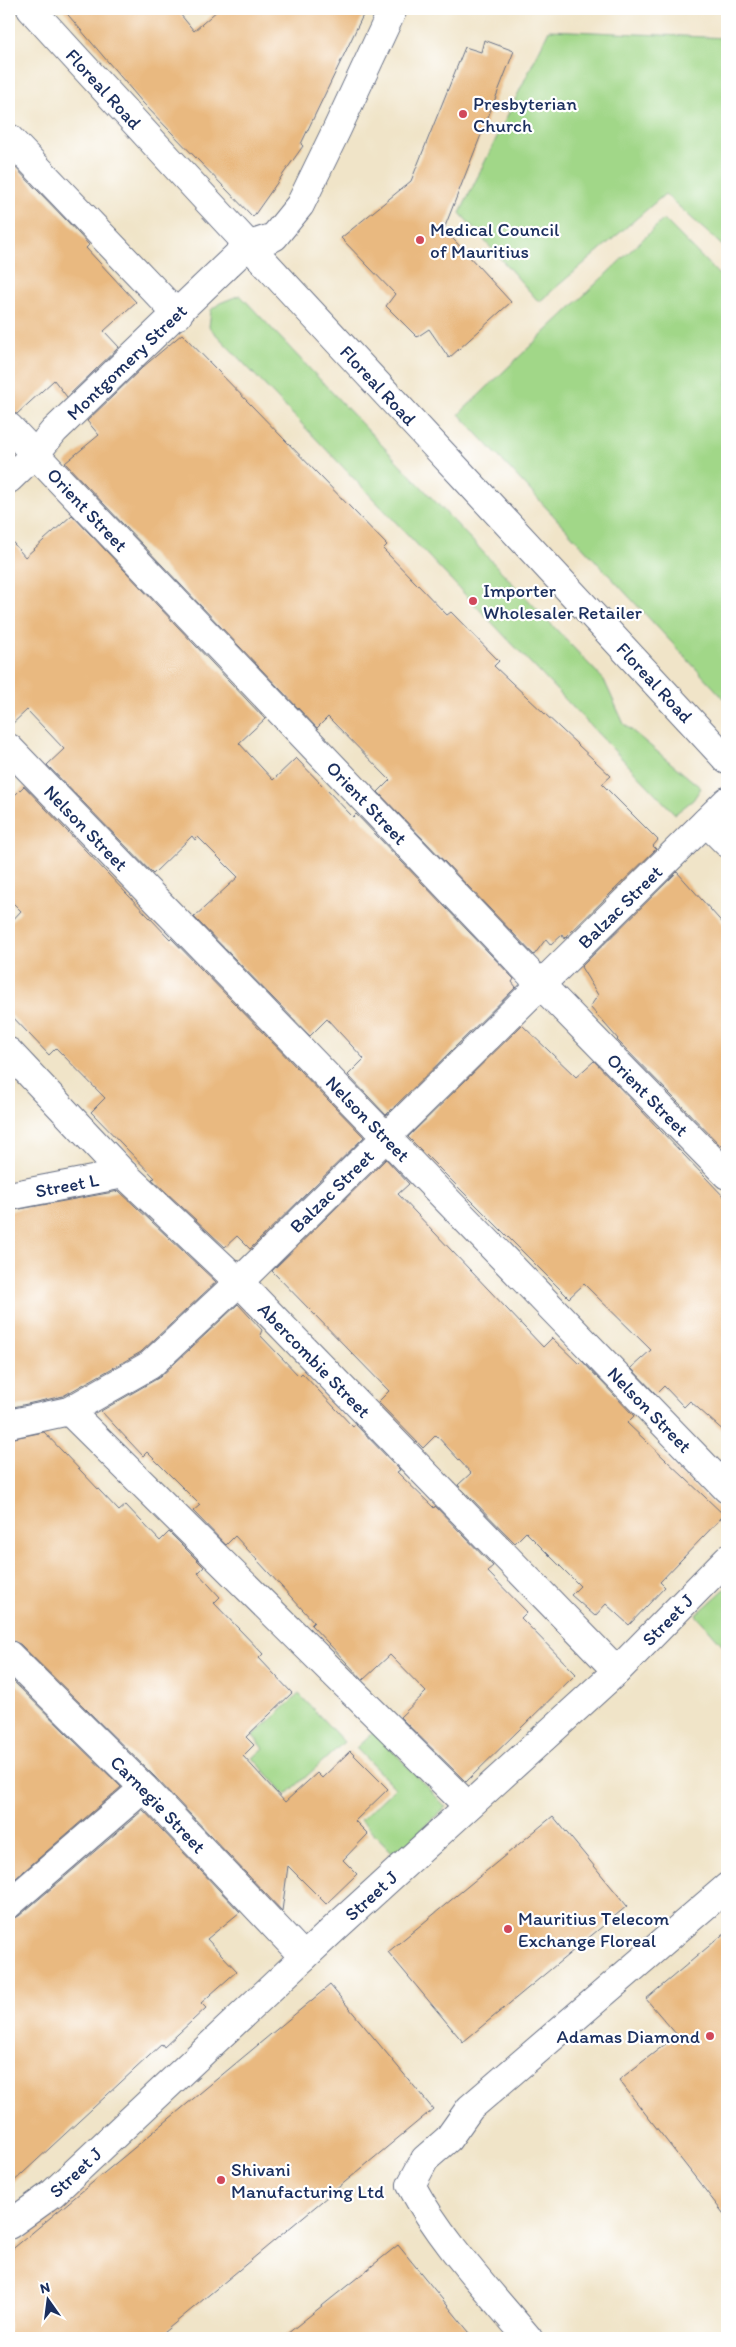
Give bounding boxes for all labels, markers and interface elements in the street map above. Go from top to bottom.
street label: Floreal Road [61,44,147,135]
place label: Presbyterian Church [473,92,577,137]
marker: Presbyterian Church [457,108,469,120]
place label: Medical Council of Mauritius [430,218,560,263]
marker: Medical Council of Mauritius [414,234,426,246]
street label: Montgomery Street [62,299,192,425]
street label: Floreal Road [335,340,421,431]
street label: Orient Street [42,463,133,557]
place label: Importer Wholesaler Retailer [483,579,643,624]
marker: Importer Wholesaler Retailer [467,595,479,607]
street label: Floreal Road [612,637,698,728]
street label: Orient Street [321,756,412,850]
street label: Nelson Street [39,780,133,876]
street label: Balzac Street [573,860,667,953]
street label: Orient Street [602,1048,693,1141]
street label: Nelson Street [321,1071,415,1167]
street label: Balzac Street [285,1145,379,1238]
street label: Street L [33,1168,101,1203]
street label: Abercombie Street [253,1298,375,1423]
street label: Nelson Street [603,1362,696,1458]
street label: Street J [637,1589,698,1651]
street label: Carnegie Street [106,1751,210,1858]
street label: Street J [340,1866,403,1926]
place label: Mauritius Telecom Exchange Floreal [518,1907,669,1952]
marker: Mauritius Telecom Exchange Floreal [502,1923,514,1935]
place label: Adamas Diamond [557,2025,701,2048]
marker: Adamas Diamond [704,2030,716,2042]
street label: Street J [45,2142,107,2203]
place label: Shivani Manufacturing Ltd [231,2158,385,2203]
marker: Shivani Manufacturing Ltd [215,2174,227,2186]
north arrow [22,2274,72,2324]
text: N [38,2278,52,2297]

